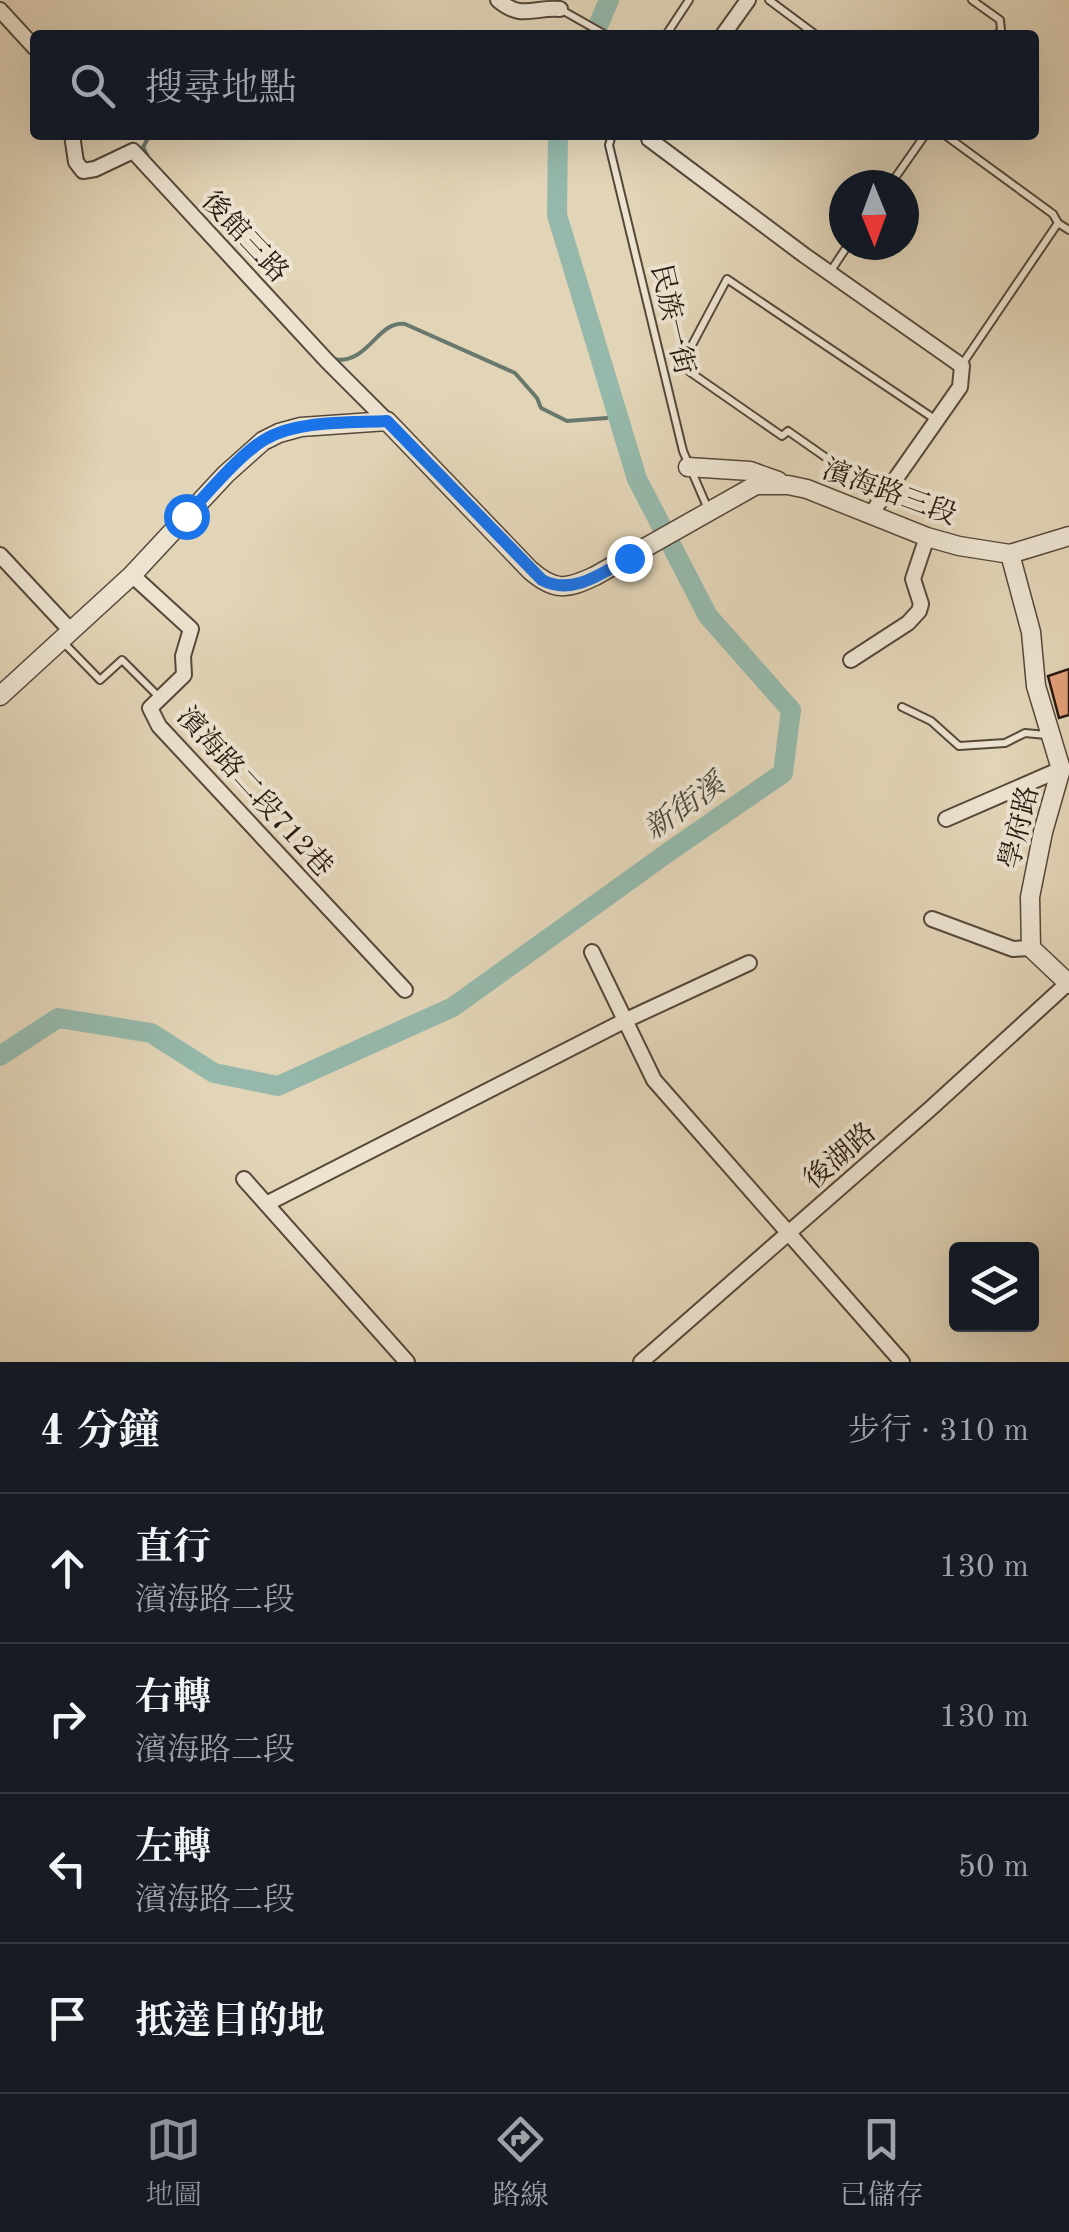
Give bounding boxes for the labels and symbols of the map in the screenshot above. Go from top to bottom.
north arrow [829,170,919,260]
street label: 後館三路 [195,185,294,289]
street label: 民族一街 [645,261,700,377]
street label: 濱海路三段 [818,454,961,531]
route start [164,494,210,540]
route end [607,536,653,582]
street label: 濱海路二段712巷 [171,701,339,883]
water label: 新街溪 [638,765,733,846]
street label: 學府路 [994,783,1045,872]
street label: 後湖路 [798,1117,882,1195]

